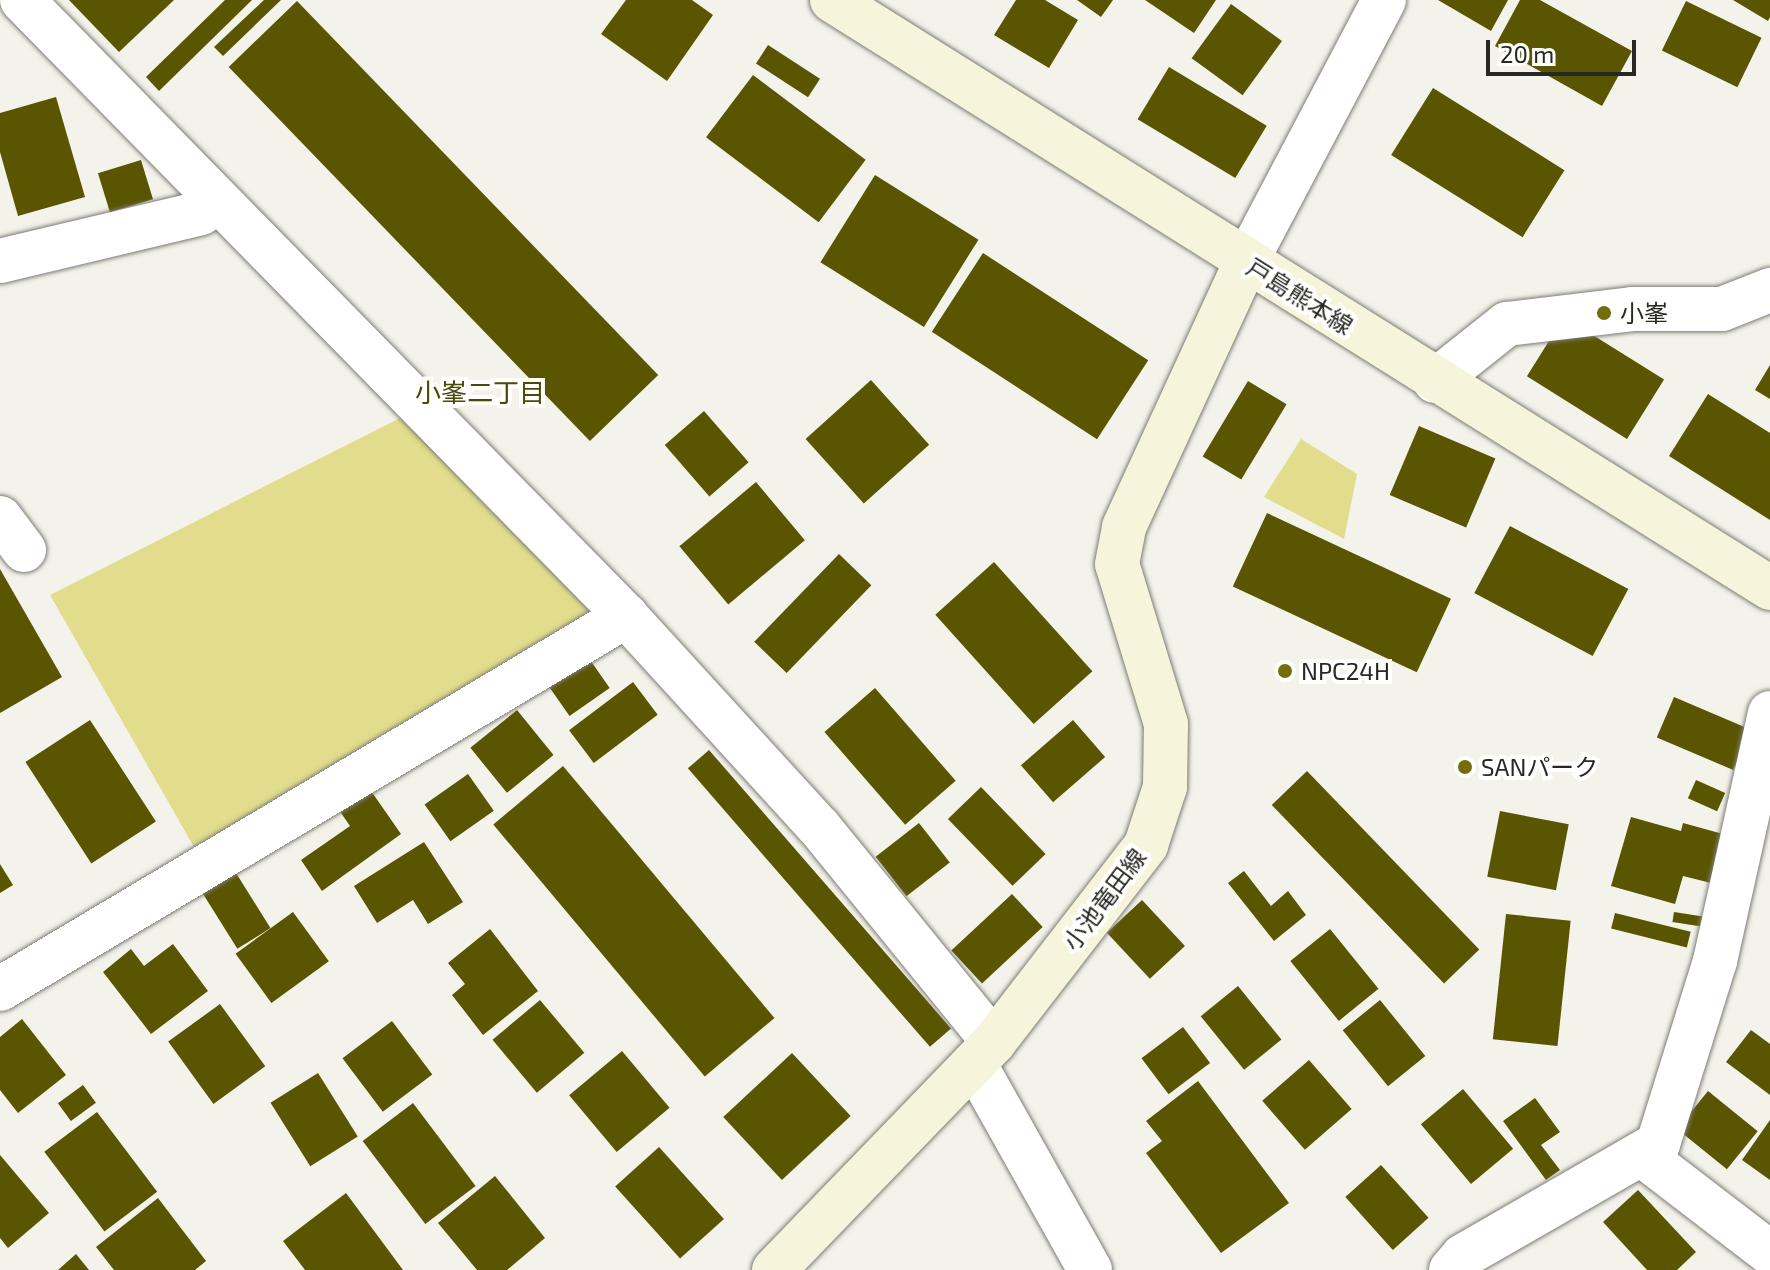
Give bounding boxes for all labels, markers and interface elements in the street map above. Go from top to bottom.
scale bar [1490,24,1640,74]
text: 20 m [1500,39,1554,68]
street label: 戸島熊本線 [1241,252,1359,340]
place label: 小峯 [1620,299,1668,327]
marker: 小峯 [1595,304,1613,322]
district label: 小峯二丁目 [415,376,545,408]
place label: NPC24H [1301,657,1390,685]
marker: NPC24H [1276,662,1294,680]
place label: SANパーク [1481,753,1598,781]
marker: SANパーク [1456,758,1474,776]
street label: 小池竜田線 [1056,842,1152,956]

